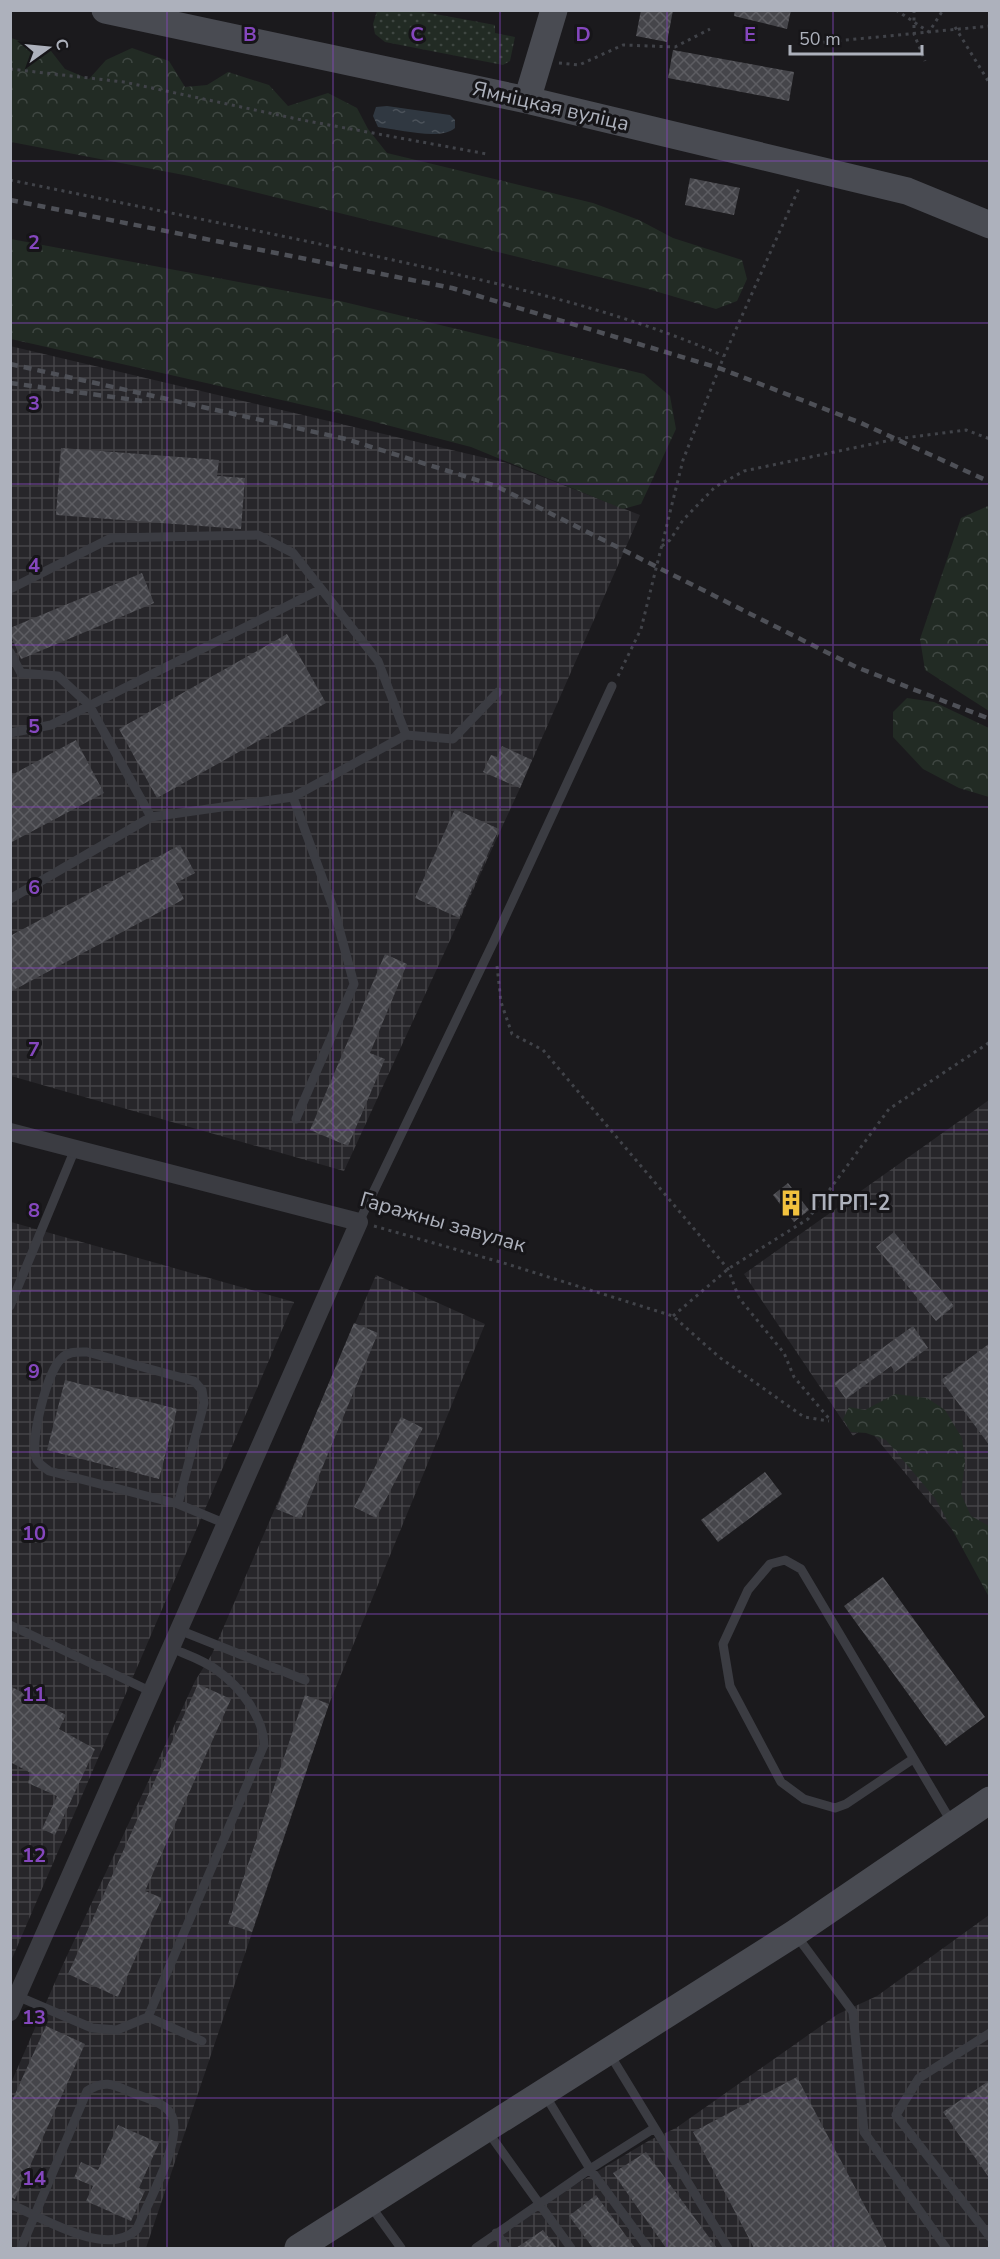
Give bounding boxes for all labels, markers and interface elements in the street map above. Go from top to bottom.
north arrow [18,18,78,78]
scale bar [790,18,922,56]
text: B [243,21,257,48]
text: C [410,21,424,48]
text: D [575,21,591,48]
text: E [744,21,756,48]
text: 50 m [799,27,841,51]
text: С [49,36,74,53]
street label: Ямніцкая вуліца [470,74,632,138]
text: 2 [28,229,40,256]
text: 3 [28,390,40,417]
text: 4 [28,552,40,579]
text: 5 [28,713,40,740]
text: 6 [28,874,40,901]
text: 7 [28,1036,40,1063]
street label: Гаражны завулак [357,1185,530,1259]
building icon: ПГРП-2 [776,1188,806,1218]
place label: ПГРП-2 [811,1189,890,1217]
text: 8 [28,1197,40,1224]
text: 9 [28,1358,40,1385]
text: 10 [22,1520,46,1547]
text: 11 [22,1681,46,1708]
text: 12 [22,1842,46,1869]
text: 13 [22,2004,46,2031]
text: 14 [22,2165,46,2192]

